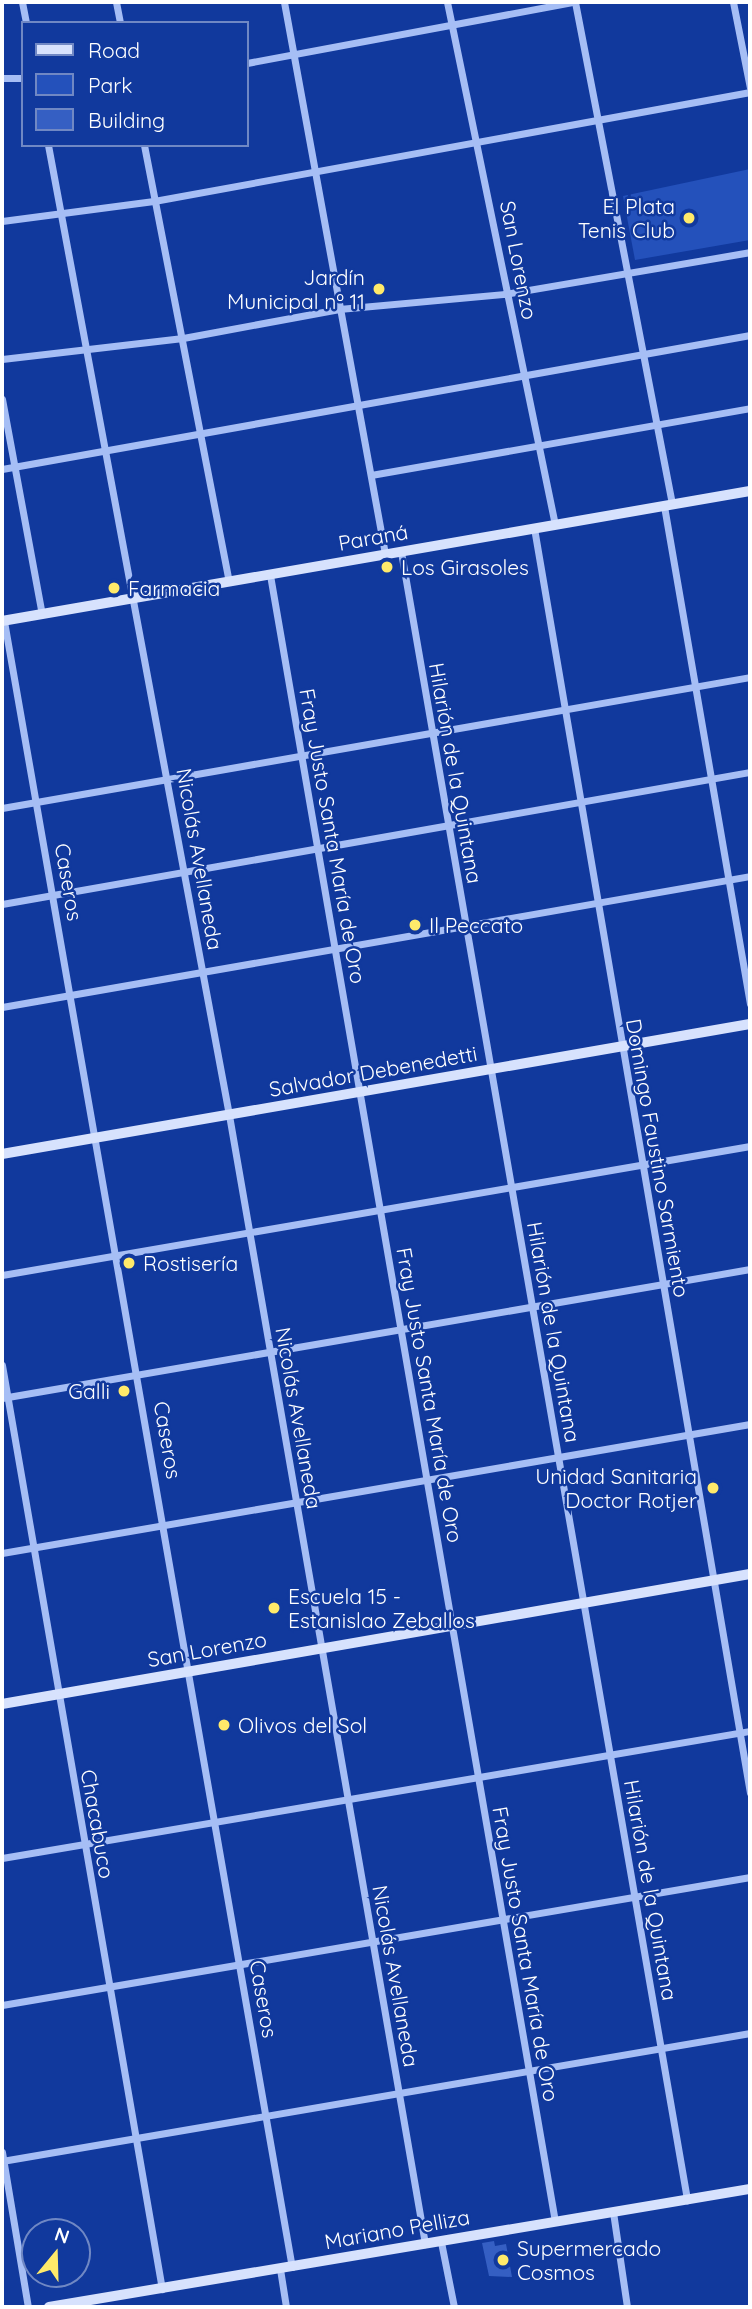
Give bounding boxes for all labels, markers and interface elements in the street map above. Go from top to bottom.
legend [21,21,248,147]
text: Road [88,37,140,63]
text: Park [88,72,132,98]
text: Building [88,107,165,133]
place label: El Plata Tenis Club [578,193,675,243]
street label: San Lorenzo [495,198,543,322]
marker: El Plata Tenis Club [681,210,697,226]
place label: Jardín Municipal nº 11 [227,264,365,314]
marker: Jardín Municipal nº 11 [371,281,387,297]
street label: Paraná [336,518,410,556]
place label: Los Girasoles [401,554,529,580]
marker: Los Girasoles [379,559,395,575]
place label: Farmacia [128,575,220,601]
marker: Farmacia [106,580,122,596]
street label: Hilarión de la Quintana [424,661,488,885]
street label: Fray Justo Santa María de Oro [295,686,371,986]
street label: Nicolás Avellaneda [172,766,228,952]
street label: Caseros [50,841,88,923]
place label: Il Peccato [429,912,523,938]
marker: Il Peccato [407,917,423,933]
street label: Domingo Faustino Sarmiento [621,1017,695,1299]
street label: Salvador Debenedetti [267,1040,479,1102]
street label: Hilarión de la Quintana [522,1220,586,1444]
street label: Fray Justo Santa María de Oro [392,1245,468,1545]
place label: Rostisería [143,1250,238,1276]
marker: Rostisería [121,1255,137,1271]
street label: Nicolás Avellaneda [271,1325,327,1511]
place label: Galli [68,1378,110,1404]
marker: Galli [116,1383,132,1399]
street label: Caseros [149,1399,187,1481]
place label: Unidad Sanitaria Doctor Rotjer [535,1463,697,1513]
marker: Unidad Sanitaria Doctor Rotjer [703,1478,723,1498]
place label: Escuela 15 - Estanislao Zeballos [288,1583,475,1633]
marker: Escuela 15 - Estanislao Zeballos [266,1600,282,1616]
street label: San Lorenzo [146,1626,268,1672]
place label: Olivos del Sol [238,1712,367,1738]
marker: Olivos del Sol [216,1717,232,1733]
street label: Chacabuco [76,1768,120,1880]
street label: Hilarión de la Quintana [619,1778,683,2002]
street label: Fray Justo Santa María de Oro [488,1804,564,2104]
street label: Nicolás Avellaneda [368,1883,424,2069]
street label: Caseros [245,1958,283,2040]
street label: Mariano Pelliza [322,2204,472,2254]
north arrow [21,2218,91,2288]
text: N [52,2221,73,2249]
place label: Supermercado Cosmos [517,2235,661,2285]
marker: Supermercado Cosmos [495,2252,511,2268]

